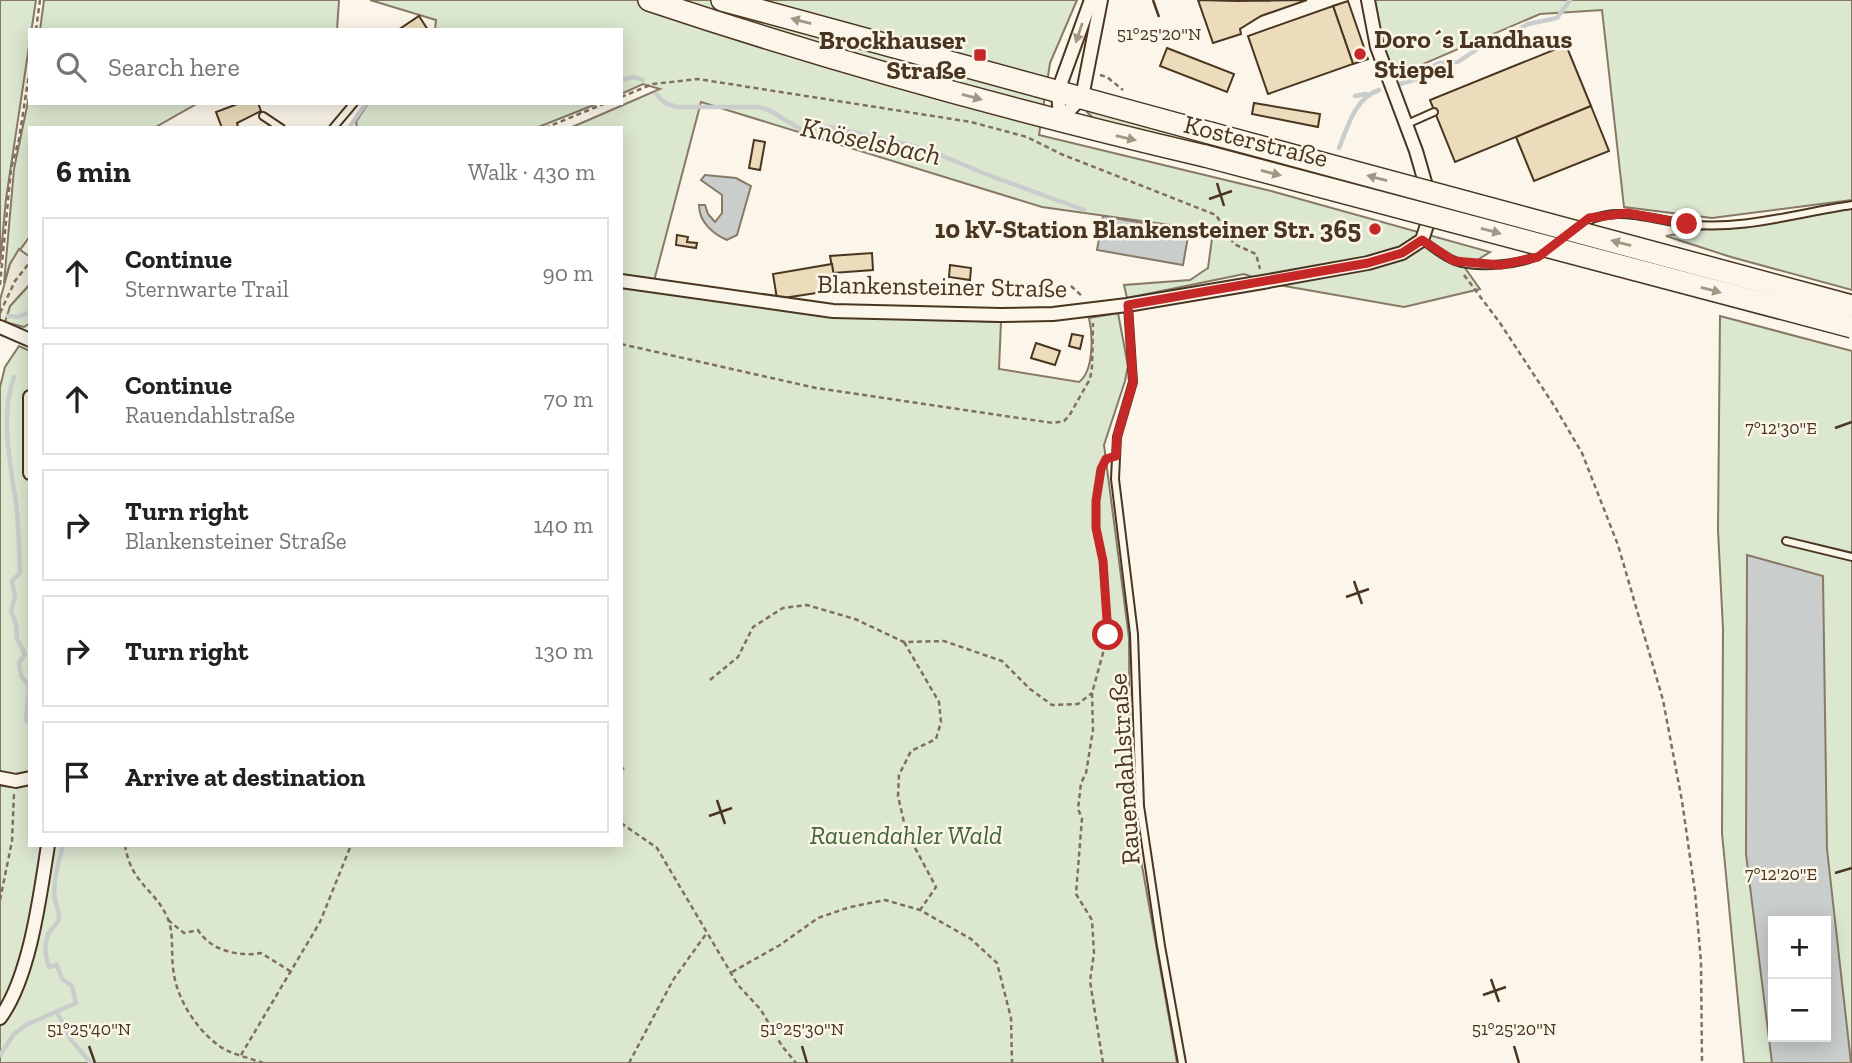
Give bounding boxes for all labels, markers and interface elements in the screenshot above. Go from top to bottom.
one-way arrow [790,16,811,26]
one-way arrow [1073,23,1084,44]
text: 51°25'20"N [1117,23,1201,45]
place label: Doro´s Landhaus Stiepel [1374,23,1572,85]
place label: Brockhauser Straße [819,24,966,86]
search box [28,28,623,105]
marker: Doro´s Landhaus Stiepel [1352,46,1368,62]
marker: Brockhauser Straße [972,47,988,63]
icon: search [52,48,90,86]
text: Search here [108,51,240,83]
one-way arrow [962,93,983,103]
street label: Kosterstraße [1181,108,1331,174]
water label: Knöselsbach [798,110,944,172]
one-way arrow [1115,133,1137,144]
text: 6 min [56,154,131,190]
text: Walk · 430 m [468,158,595,186]
one-way arrow [1260,168,1282,179]
one-way arrow [1366,172,1388,183]
route end [1671,208,1702,239]
place label: 10 kV-Station Blankensteiner Str. 365 [935,213,1361,245]
marker: 10 kV-Station Blankensteiner Str. 365 [1367,221,1383,237]
one-way arrow [1481,227,1502,237]
one-way arrow [1610,238,1631,248]
text: Continue [125,243,232,275]
icon: ahead [58,254,96,292]
text: 90 m [542,259,593,287]
street label: Blankensteiner Straße [817,268,1067,304]
text: Sternwarte Trail [125,275,289,303]
one-way arrow [1700,285,1722,296]
text: Continue [125,369,232,401]
icon: ahead [58,380,96,418]
text: 70 m [544,385,593,413]
text: Rauendahlstraße [125,401,295,429]
text: 7°12'30"E [1745,417,1817,439]
text: Turn right [125,495,248,527]
icon: right [58,506,96,544]
text: 140 m [533,511,593,539]
text: Blankensteiner Straße [125,527,346,555]
route start [1092,619,1123,650]
icon: right [58,632,96,670]
text: Turn right [125,635,248,667]
text: 130 m [535,637,593,665]
street label: Rauendahlstraße [1101,672,1147,866]
icon: arrive [58,758,96,796]
text: Arrive at destination [125,761,365,793]
park label: Rauendahler Wald [810,819,1002,851]
text: 7°12'20"E [1745,863,1817,885]
map controls [1768,916,1831,1042]
button: + [1768,916,1831,979]
button: − [1768,979,1831,1042]
text: 51°25'40"N [47,1018,131,1040]
text: 51°25'30"N [760,1018,844,1040]
text: 51°25'20"N [1472,1018,1556,1040]

